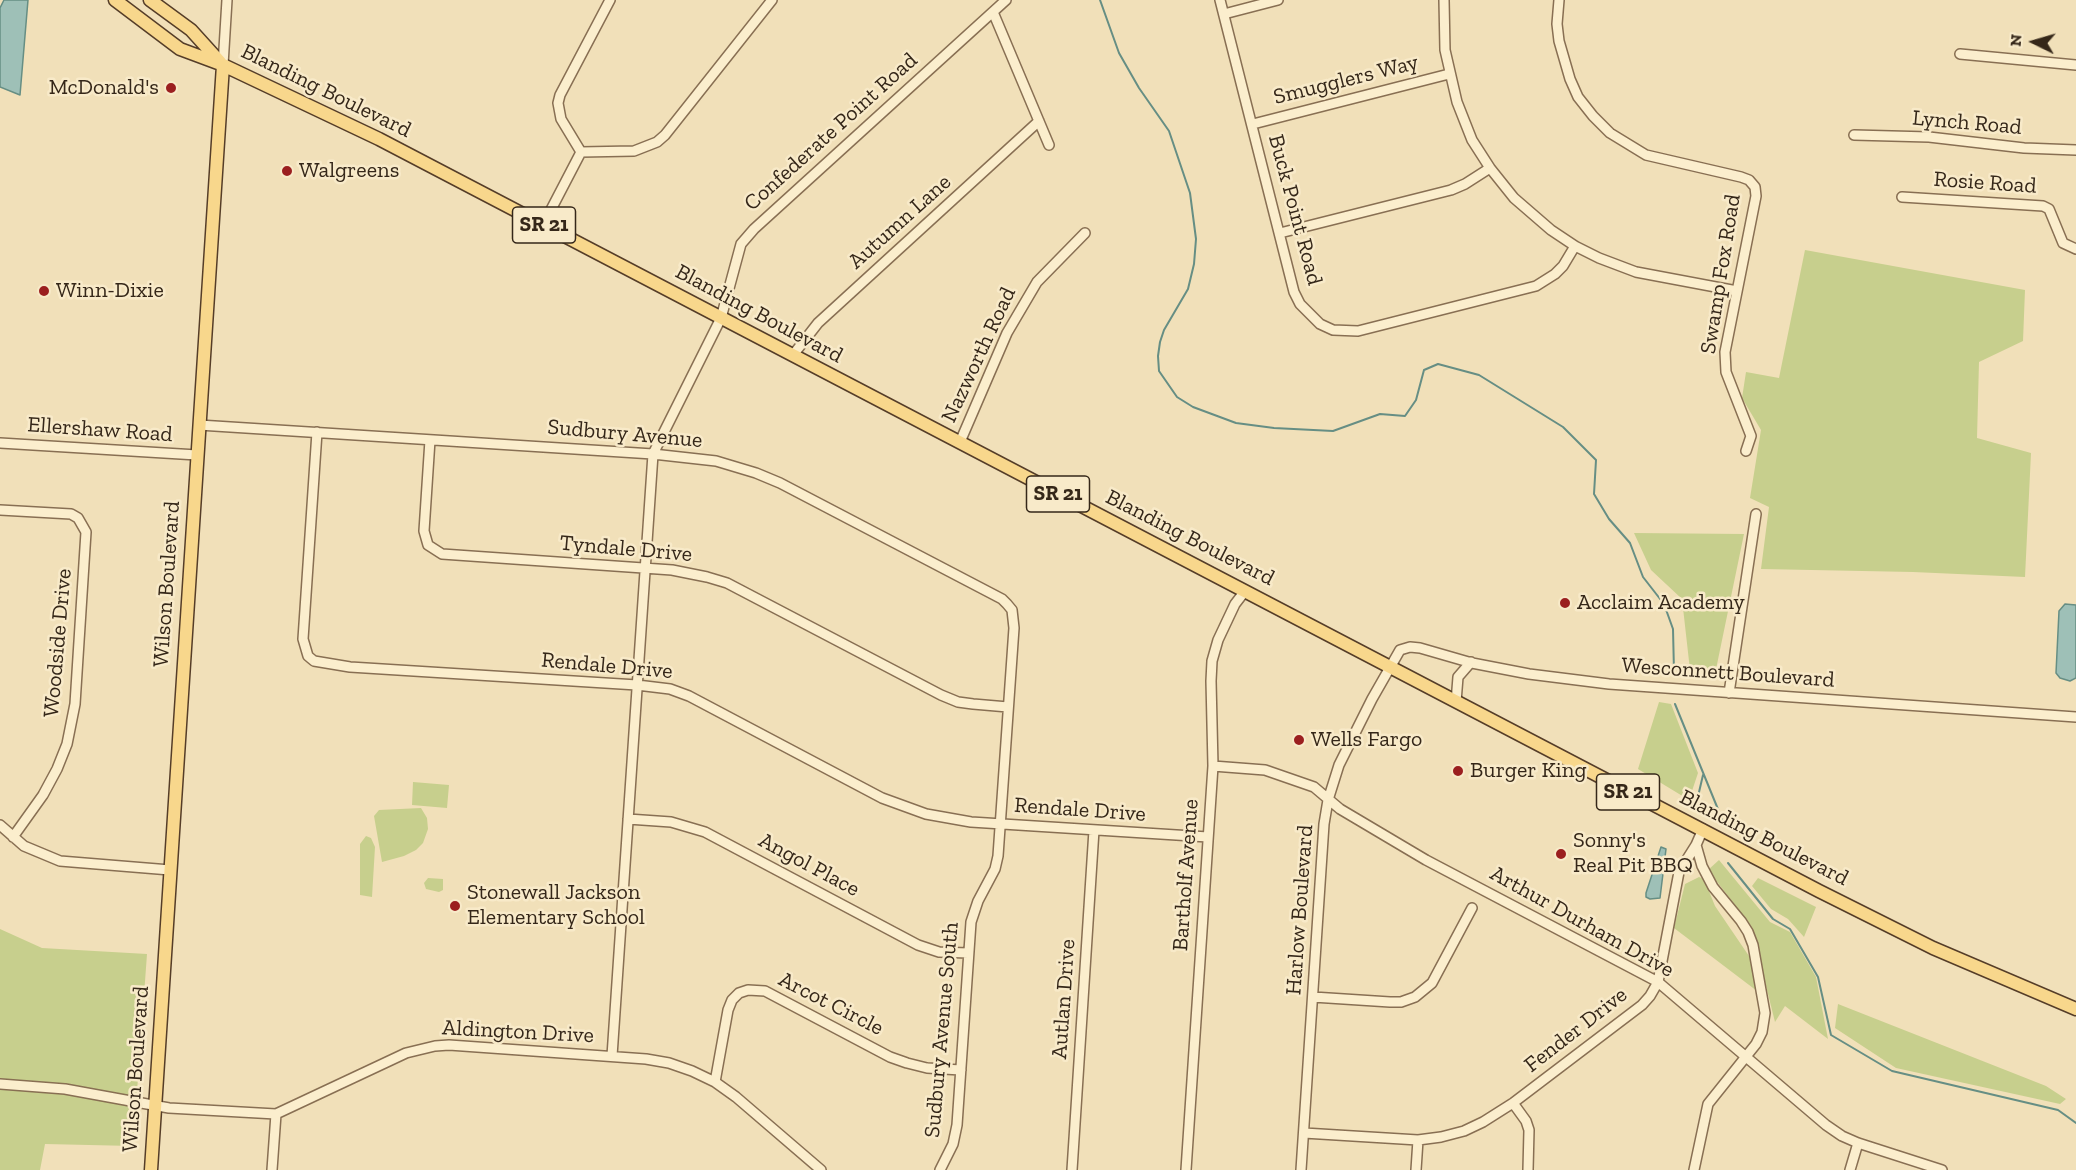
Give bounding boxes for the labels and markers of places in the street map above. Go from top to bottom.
place label: McDonald's [49,75,159,101]
marker: McDonald's [164,81,178,95]
place label: Walgreens [299,158,399,184]
marker: Walgreens [280,164,294,178]
place label: Winn-Dixie [56,278,164,304]
marker: Winn-Dixie [37,284,51,298]
place label: Acclaim Academy [1577,590,1745,616]
marker: Acclaim Academy [1558,596,1572,610]
place label: Wells Fargo [1311,727,1422,753]
marker: Wells Fargo [1292,733,1306,747]
place label: Burger King [1470,758,1586,784]
marker: Burger King [1451,764,1465,778]
place label: Sonny's Real Pit BBQ [1573,828,1693,879]
marker: Sonny's Real Pit BBQ [1554,847,1568,861]
place label: Stonewall Jackson Elementary School [467,880,645,932]
marker: Stonewall Jackson Elementary School [448,899,462,913]

